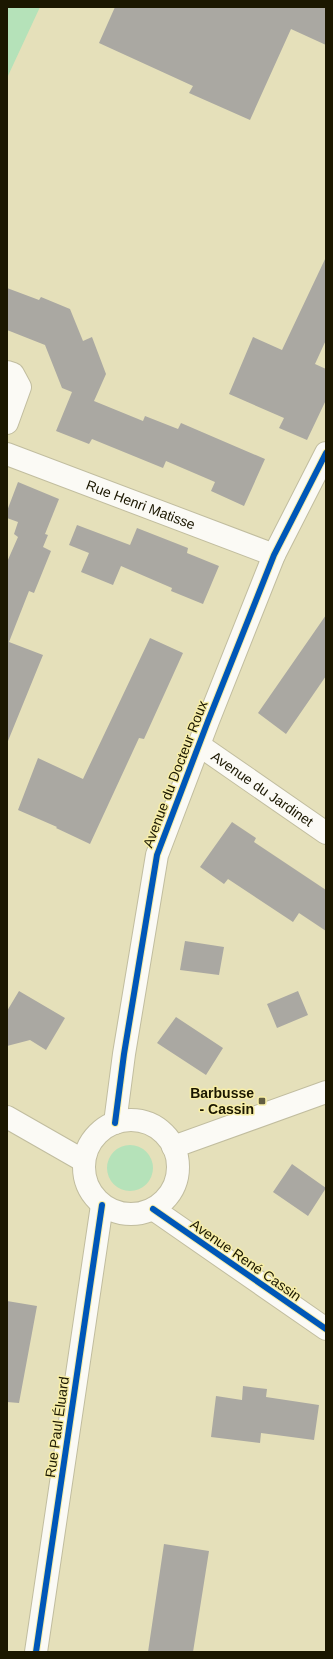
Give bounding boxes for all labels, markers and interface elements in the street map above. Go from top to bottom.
street label: Rue Henri Matisse [84,477,198,533]
street label: Avenue du Docteur Roux [140,698,210,850]
street label: Avenue du Jardinet [208,748,316,830]
place label: Barbusse - Cassin [190,1085,254,1117]
marker: Barbusse - Cassin [257,1096,267,1106]
street label: Avenue René Cassin [188,1216,304,1304]
street label: Rue Paul Éluard [42,1375,72,1479]

